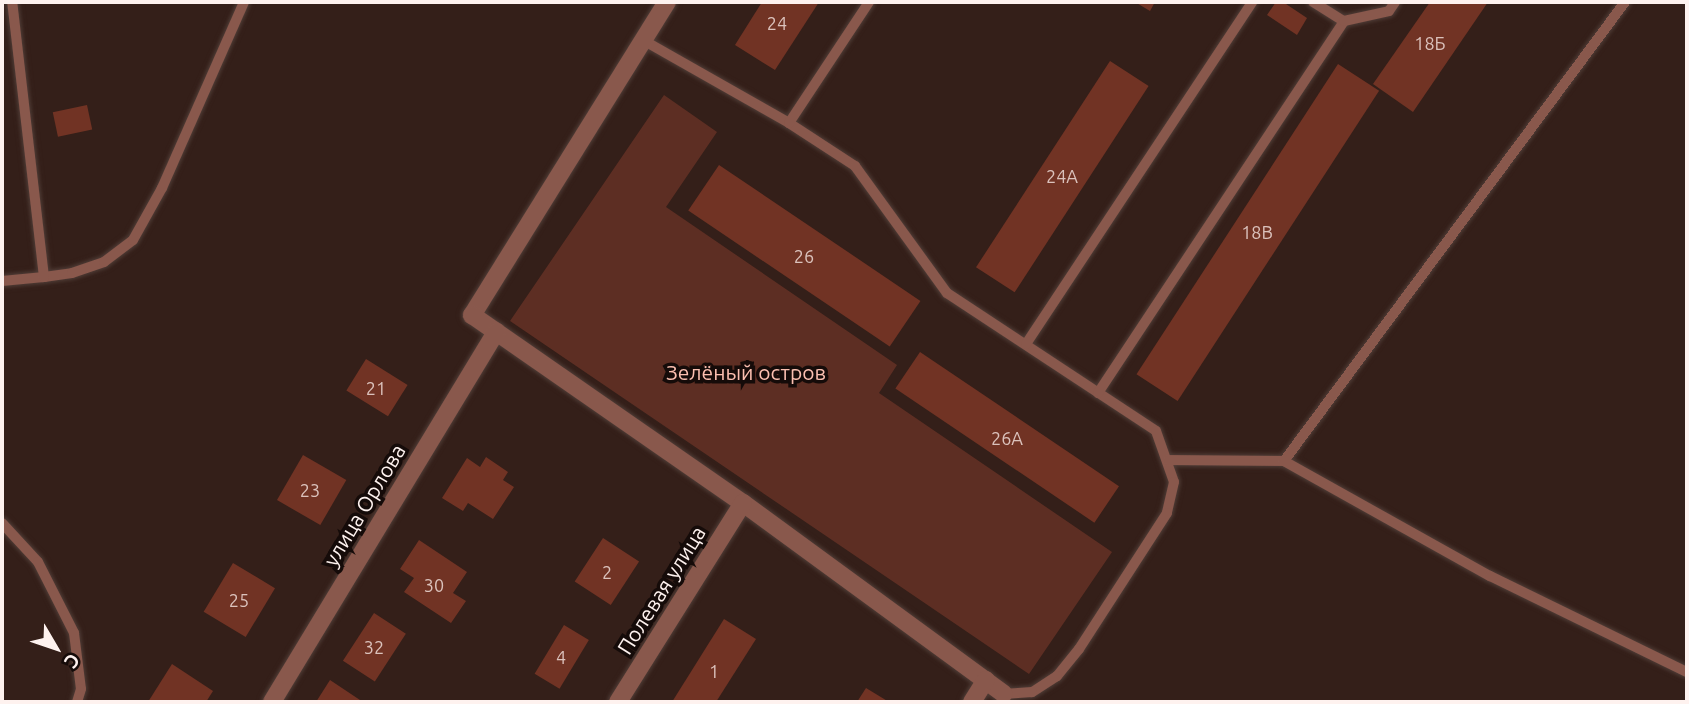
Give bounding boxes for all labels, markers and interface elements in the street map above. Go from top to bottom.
house number: 24 [767,12,787,34]
house number: 18Б [1414,32,1446,54]
house number: 24А [1046,165,1078,187]
house number: 18В [1241,221,1273,243]
house number: 26 [794,245,814,267]
park label: Зелёный остров [666,359,826,385]
house number: 21 [366,377,386,399]
house number: 26А [991,427,1023,449]
street label: улица Орлова [318,439,410,571]
house number: 23 [300,479,320,501]
street label: Полевая улица [611,521,711,659]
house number: 2 [602,561,612,583]
house number: 30 [424,574,444,596]
house number: 25 [229,589,249,611]
north arrow [21,613,91,683]
house number: 32 [364,636,384,658]
house number: 4 [556,646,566,668]
text: С [60,650,85,673]
house number: 1 [709,660,719,682]

